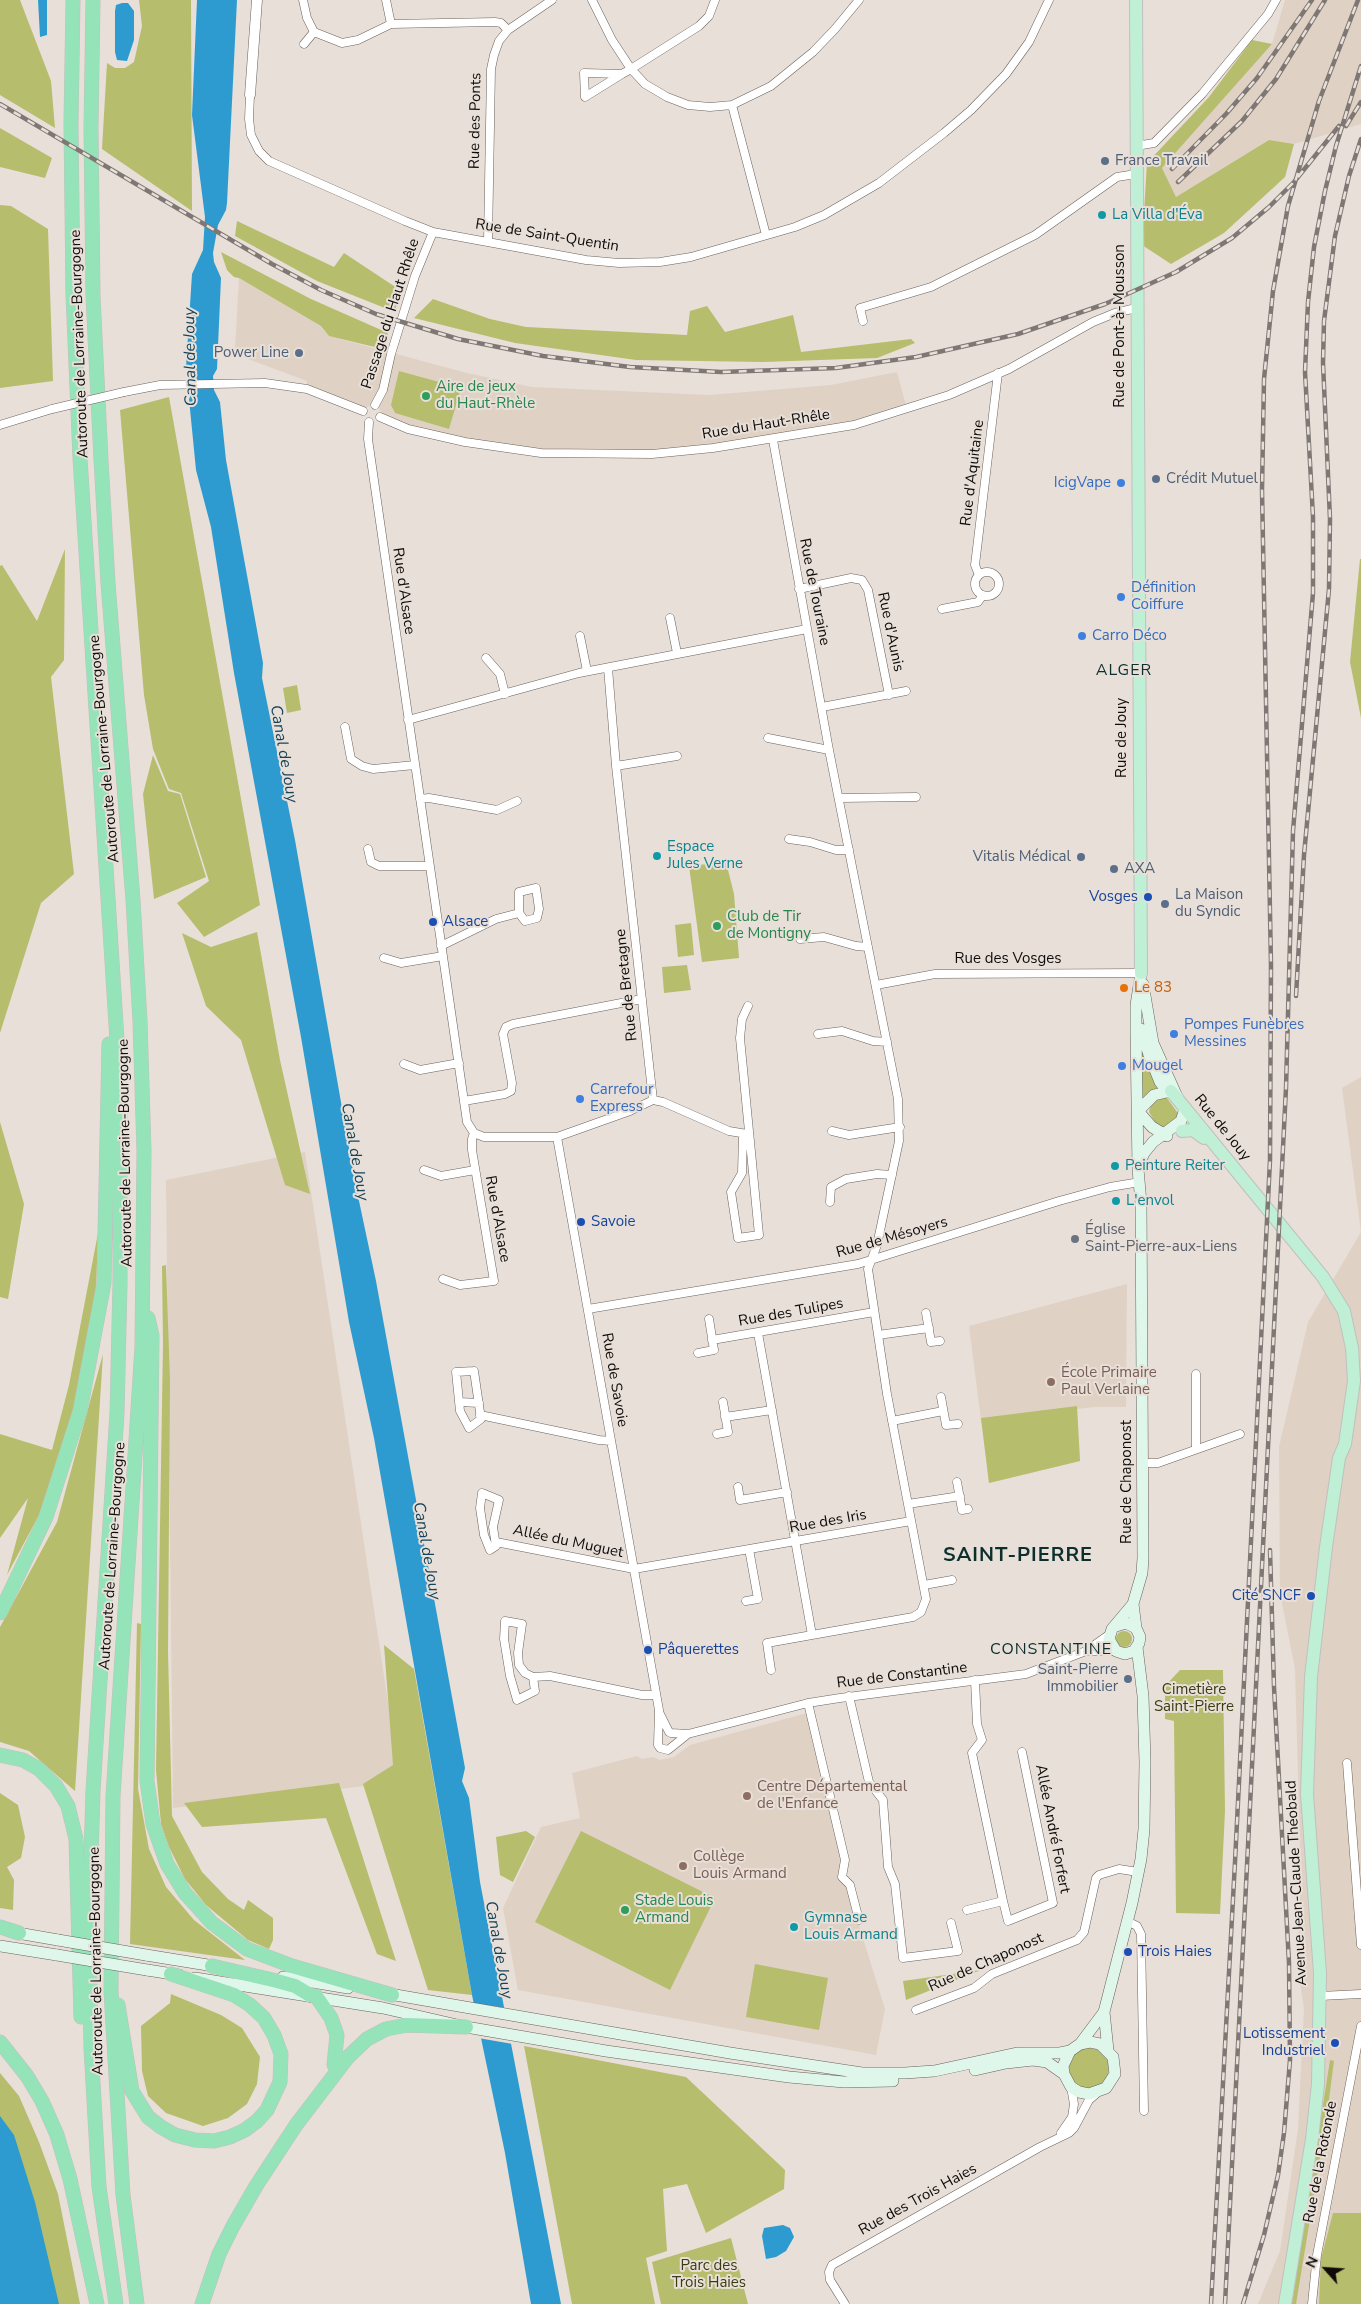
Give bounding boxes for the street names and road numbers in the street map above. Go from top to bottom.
street label: Rue des Ponts [466,73,486,169]
street label: Rue de Saint-Quentin [474,216,620,256]
street label: Autoroute de Lorraine-Bourgogne [67,229,93,459]
street label: Passage du Haut Rhêle [358,237,424,391]
street label: Rue de Pont-à-Mousson [1111,244,1129,408]
street label: Rue du Haut-Rhêle [701,406,831,444]
street label: Rue d'Aquitaine [958,419,988,527]
street label: Rue de Touraine [795,537,833,647]
street label: Rue d'Alsace [388,546,418,636]
street label: Rue d'Aunis [873,591,907,673]
street label: Autoroute de Lorraine-Bourgogne [86,634,124,864]
street label: Rue de Jouy [1113,698,1131,778]
street label: Rue de Bretagne [612,928,642,1042]
street label: Rue des Vosges [954,950,1062,968]
street label: Autoroute de Lorraine-Bourgogne [115,1039,137,1267]
street label: Rue de Jouy [1190,1091,1254,1165]
street label: Rue d'Alsace [481,1174,513,1264]
street label: Rue de Mésoyers [834,1213,950,1263]
street label: Rue des Tulipes [737,1295,845,1331]
street label: Rue de Savoie [597,1331,631,1429]
street label: Rue de Chaponost [1118,1420,1136,1544]
street label: Autoroute de Lorraine-Bourgogne [96,1441,130,1671]
street label: Rue des Iris [788,1506,868,1538]
street label: Allée du Muguet [511,1522,625,1562]
street label: Rue de Constantine [836,1659,968,1693]
street label: Allée André Forfert [1031,1763,1073,1895]
street label: Avenue Jean-Claude Théobald [1283,1780,1311,1986]
street label: Autoroute de Lorraine-Bourgogne [86,1847,108,2075]
street label: Rue de Chaponost [926,1930,1046,1996]
street label: Rue de la Rotonde [1300,2099,1342,2225]
street label: Rue des Trois Haies [856,2160,980,2240]

